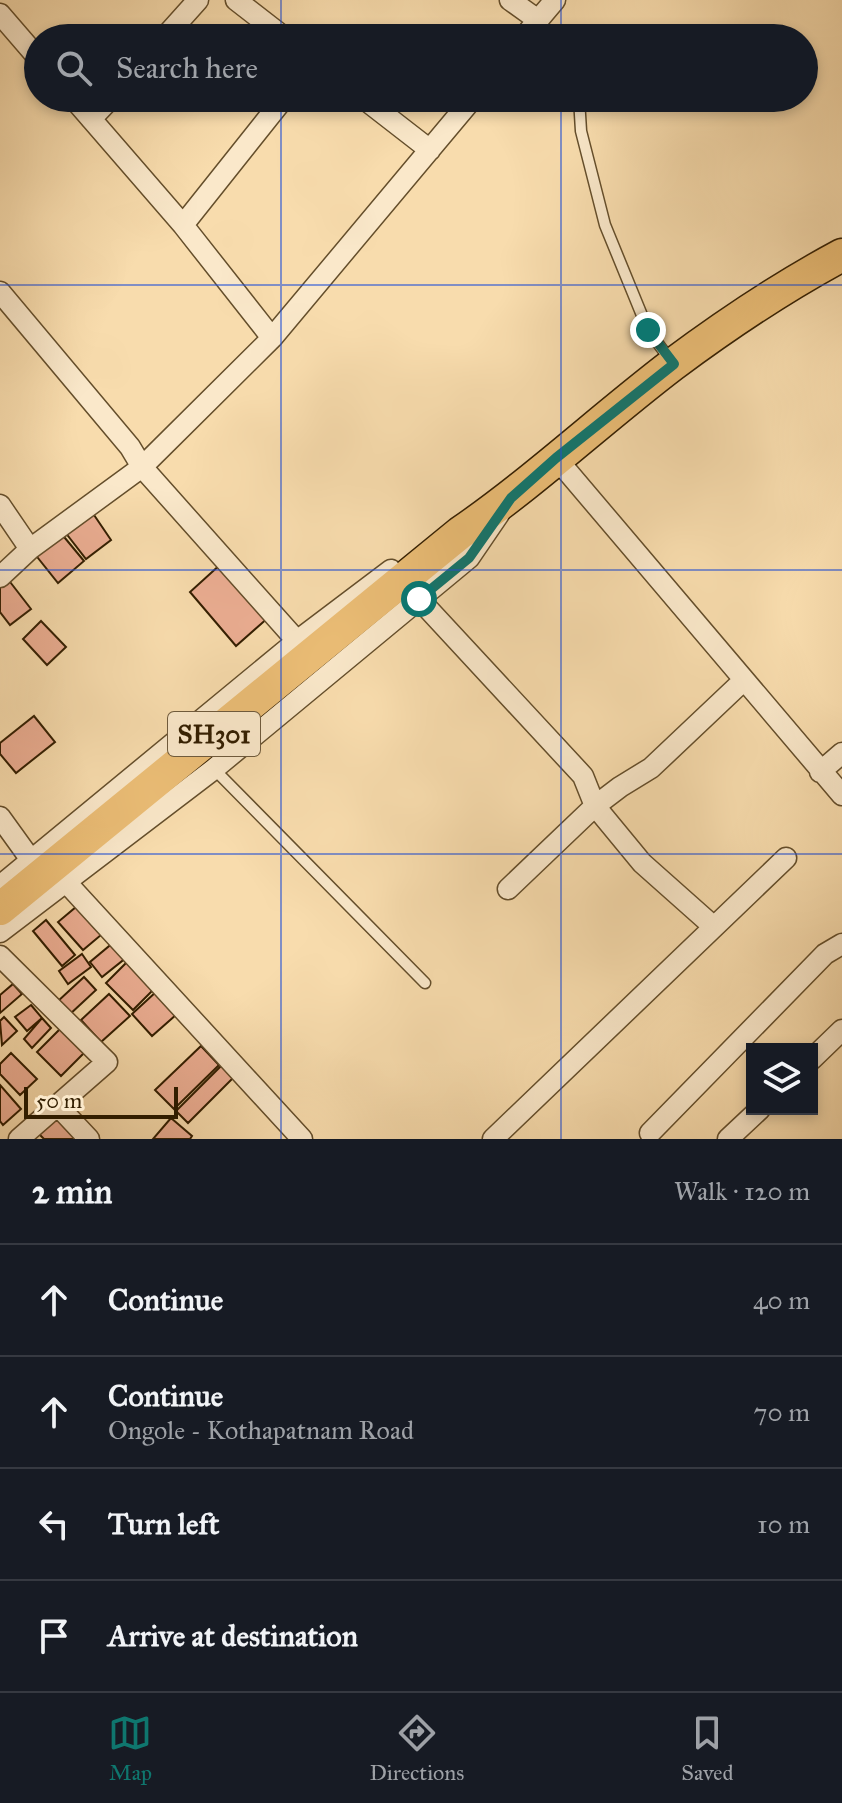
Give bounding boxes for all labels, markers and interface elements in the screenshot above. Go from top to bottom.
search box [24,24,818,112]
icon: search [52,46,96,90]
text: Search here [116,50,258,86]
route end [630,312,666,348]
route start [401,581,437,617]
road number: SH301 [168,712,260,756]
map controls [746,1043,818,1115]
button: layers [746,1043,818,1115]
scale bar [24,1083,178,1119]
text: 50 m [36,1087,82,1114]
text: 2 min [32,1171,112,1212]
text: Walk · 120 m [674,1175,810,1207]
icon: ahead [32,1278,76,1322]
text: Continue [108,1282,223,1318]
text: 40 m [753,1284,810,1316]
text: Continue [108,1378,223,1414]
icon: ahead [32,1390,76,1434]
text: 70 m [754,1396,810,1428]
text: Ongole - Kothapatnam Road [108,1414,414,1446]
icon: left [32,1502,76,1546]
text: Turn left [108,1506,219,1542]
text: 10 m [757,1508,810,1540]
icon: arrive [32,1614,76,1658]
text: Arrive at destination [108,1618,358,1654]
tab: Map [108,1711,152,1786]
tab: Directions [369,1711,464,1786]
tab: Saved [681,1711,733,1786]

